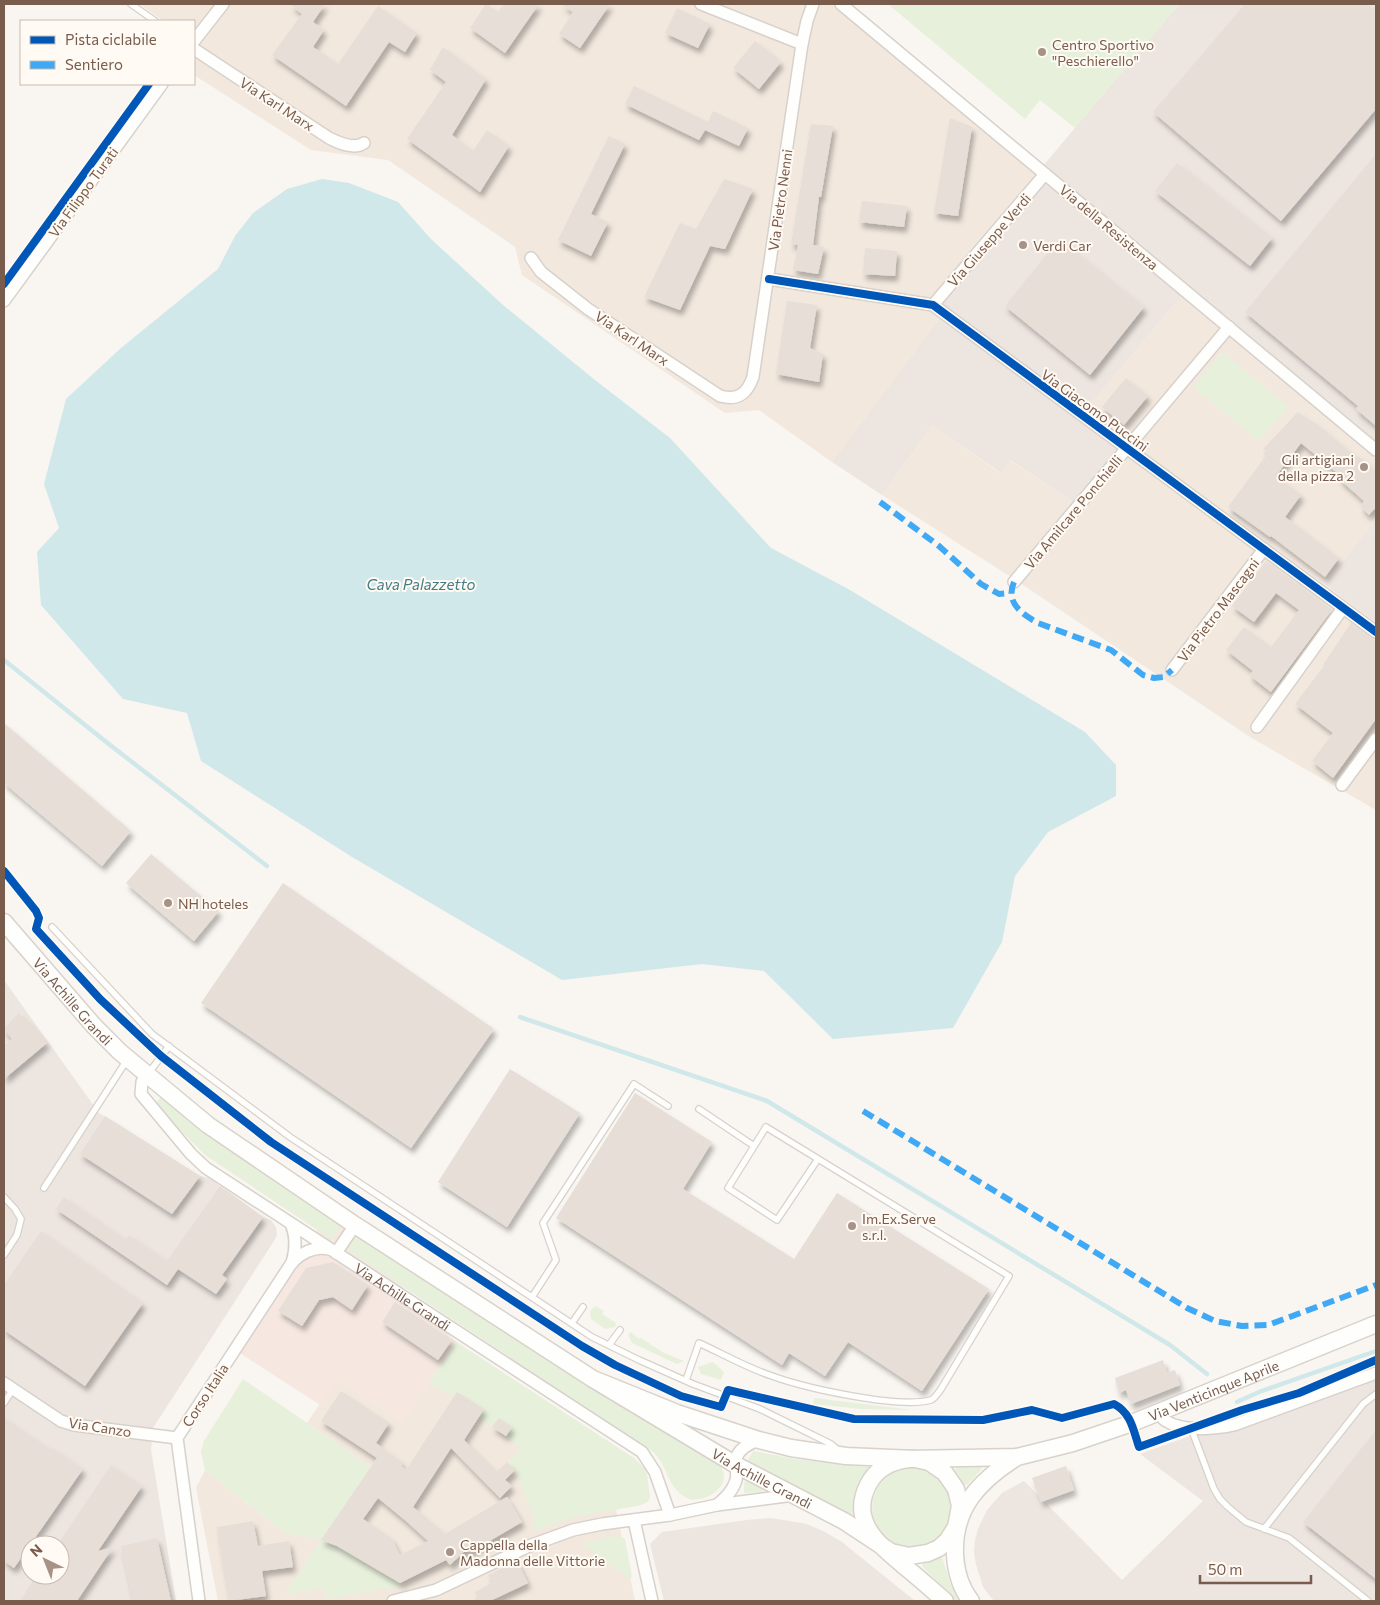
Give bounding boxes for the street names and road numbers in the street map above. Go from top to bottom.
street label: Via Karl Marx [237,74,318,135]
street label: Via Filippo Turati [45,144,121,240]
street label: Via Pietro Nenni [764,148,796,252]
street label: Via della Resistenza [1056,181,1162,273]
street label: Via Giuseppe Verdi [944,190,1034,290]
street label: Via Karl Marx [592,307,673,369]
street label: Via Giacomo Puccini [1038,365,1152,455]
street label: Via Amilcare Ponchielli [1020,452,1126,572]
street label: Via Pietro Mascagni [1173,555,1263,665]
street label: Via Achille Grandi [30,954,116,1048]
street label: Via Achille Grandi [352,1259,454,1334]
street label: Via Venticinque Aprile [1145,1356,1281,1424]
street label: Corso Italia [178,1360,232,1430]
street label: Via Canzo [67,1414,133,1440]
street label: Via Achille Grandi [709,1444,815,1512]

